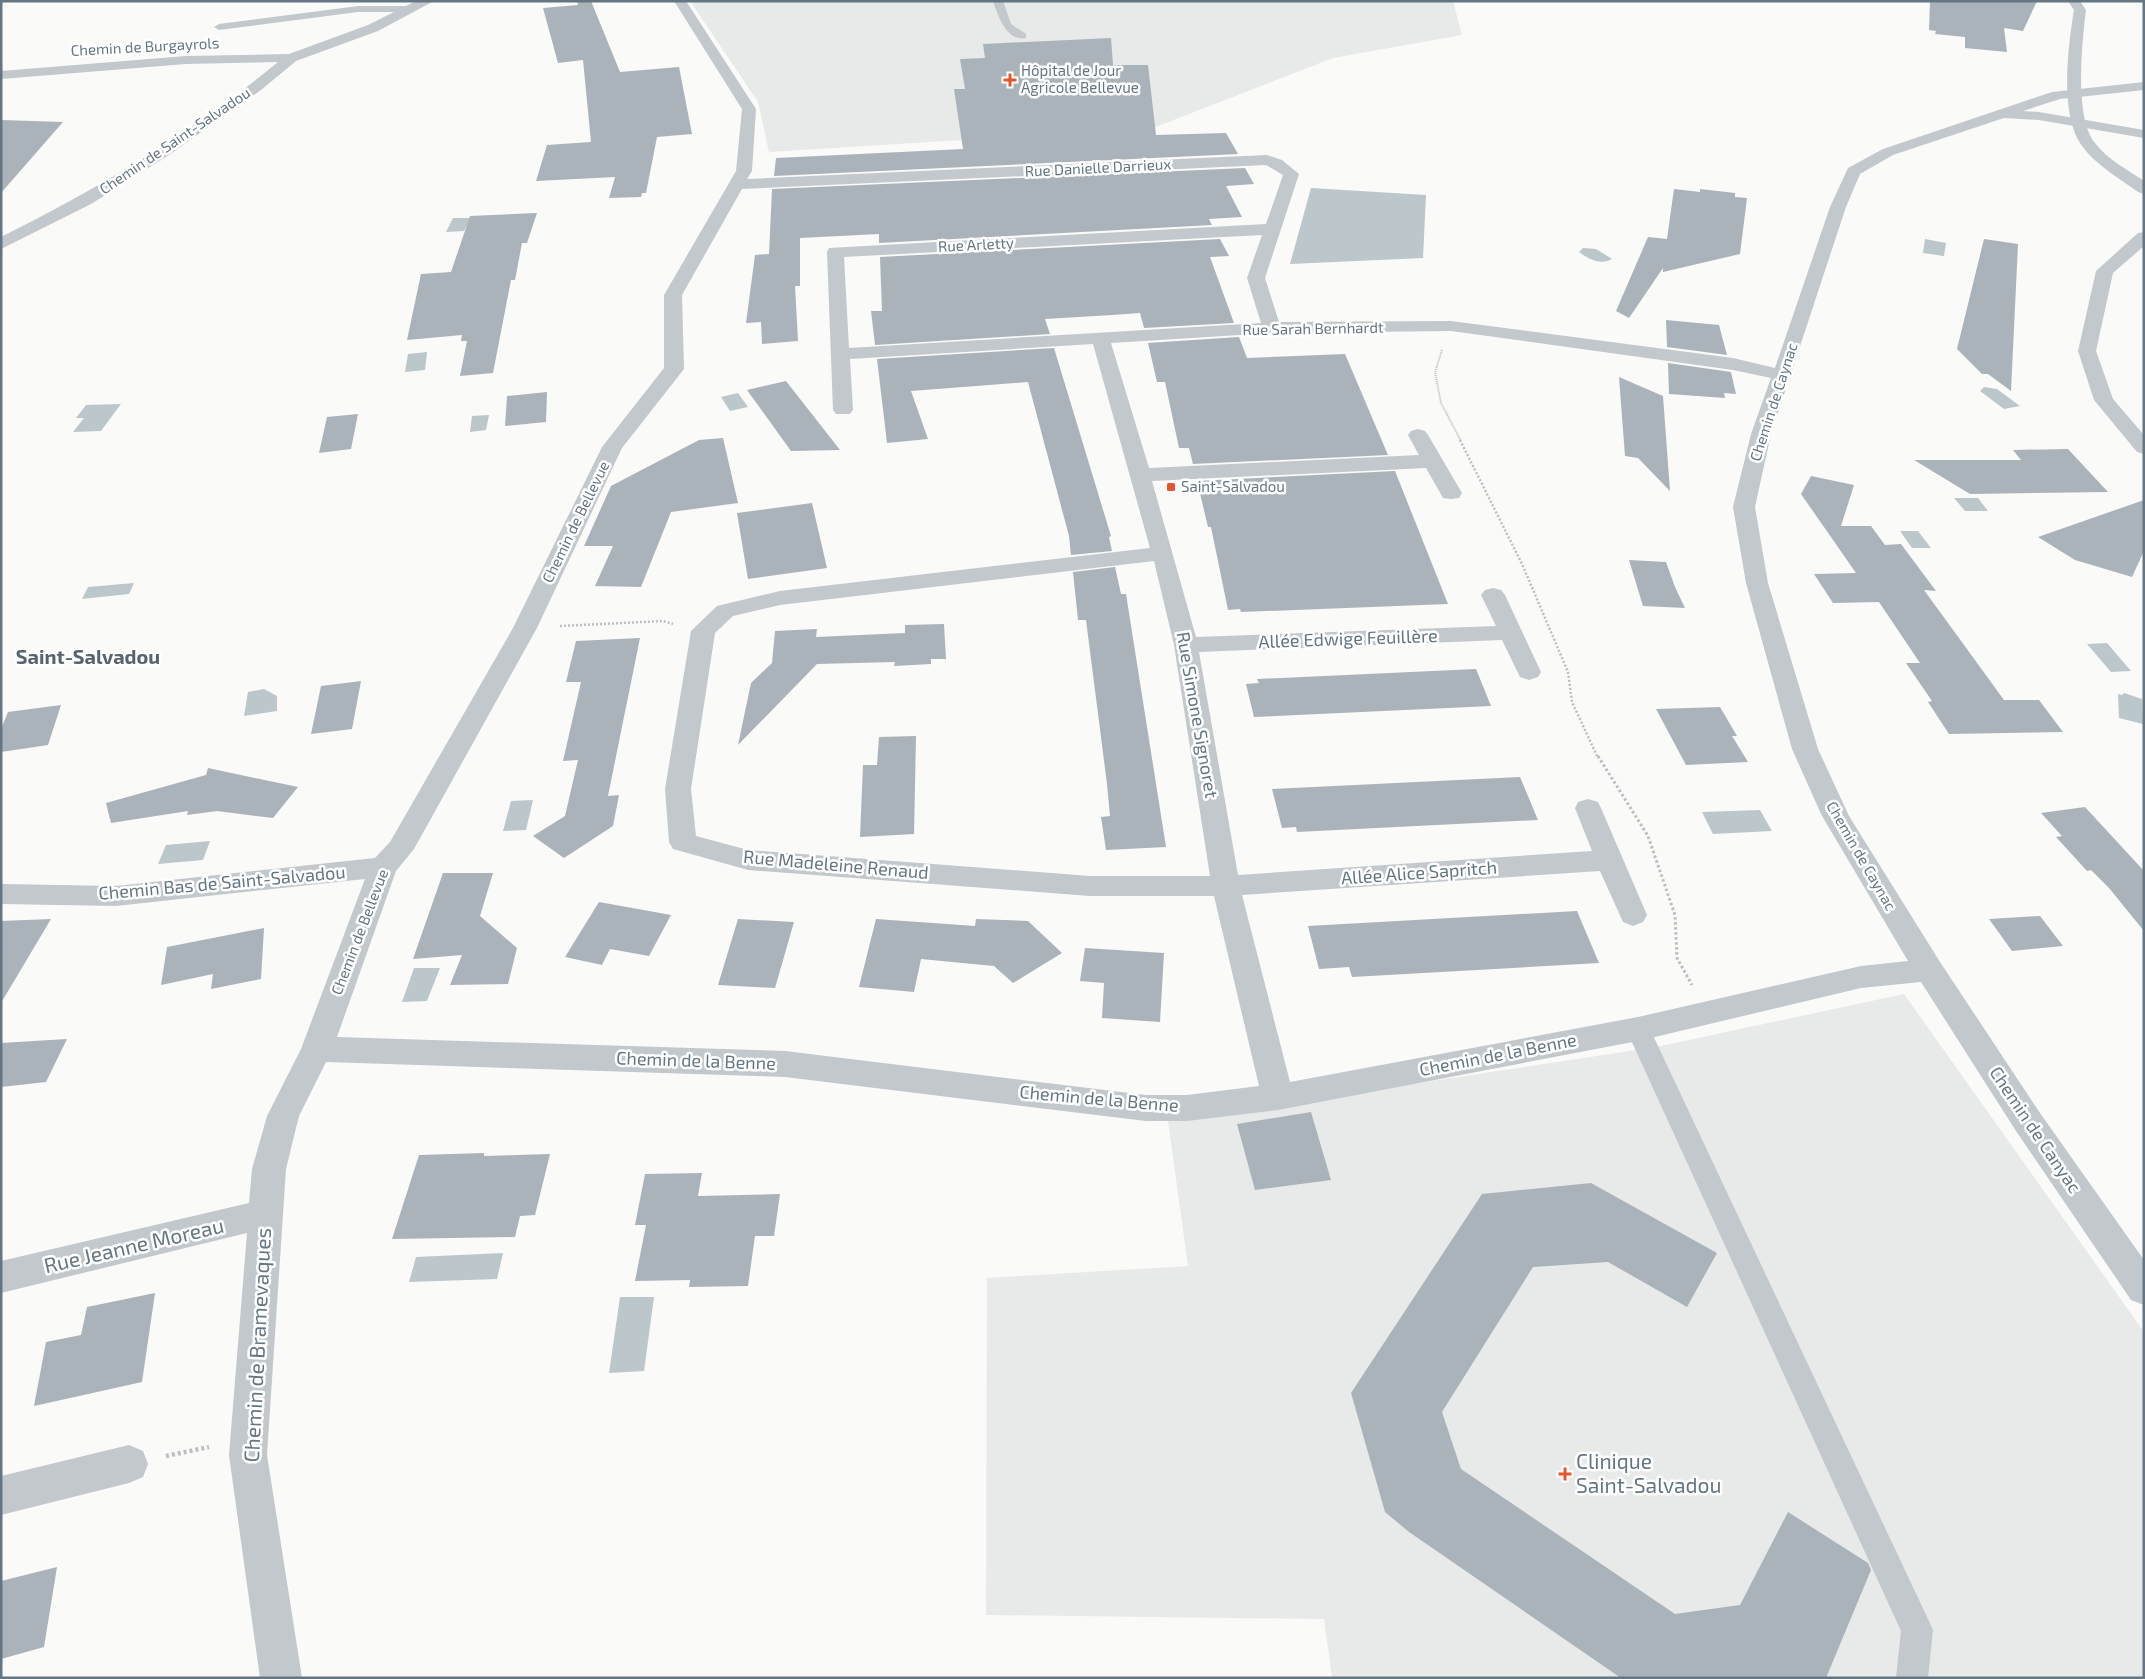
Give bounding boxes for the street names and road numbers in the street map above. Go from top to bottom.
street label: Chemin de Burgayrols [70,33,220,59]
street label: Chemin de Saint-Salvadou [96,83,253,197]
street label: Rue Danielle Darrieux [1024,154,1172,180]
street label: Rue Arletty [937,233,1014,255]
street label: Rue Sarah Bernhardt [1242,318,1384,338]
street label: Chemin de Caynac [1745,340,1801,463]
street label: Chemin de Bellevue [538,458,612,585]
street label: Allée Edwige Feuillère [1258,624,1438,652]
street label: Rue Simone Signoret [1173,630,1223,800]
street label: Chemin de Caynac [1823,798,1900,913]
street label: Rue Madeleine Renaud [743,845,930,883]
street label: Allée Alice Sapritch [1340,856,1498,888]
street label: Chemin Bas de Saint-Salvadou [97,860,346,904]
street label: Chemin de Bellevue [327,866,391,997]
street label: Chemin de la Benne [1417,1028,1578,1080]
street label: Chemin de la Benne [616,1046,776,1074]
street label: Chemin de Canyac [1985,1062,2086,1197]
street label: Chemin de la Benne [1019,1080,1180,1116]
street label: Rue Jeanne Moreau [41,1212,226,1277]
street label: Chemin de Bramevaques [238,1227,275,1463]

